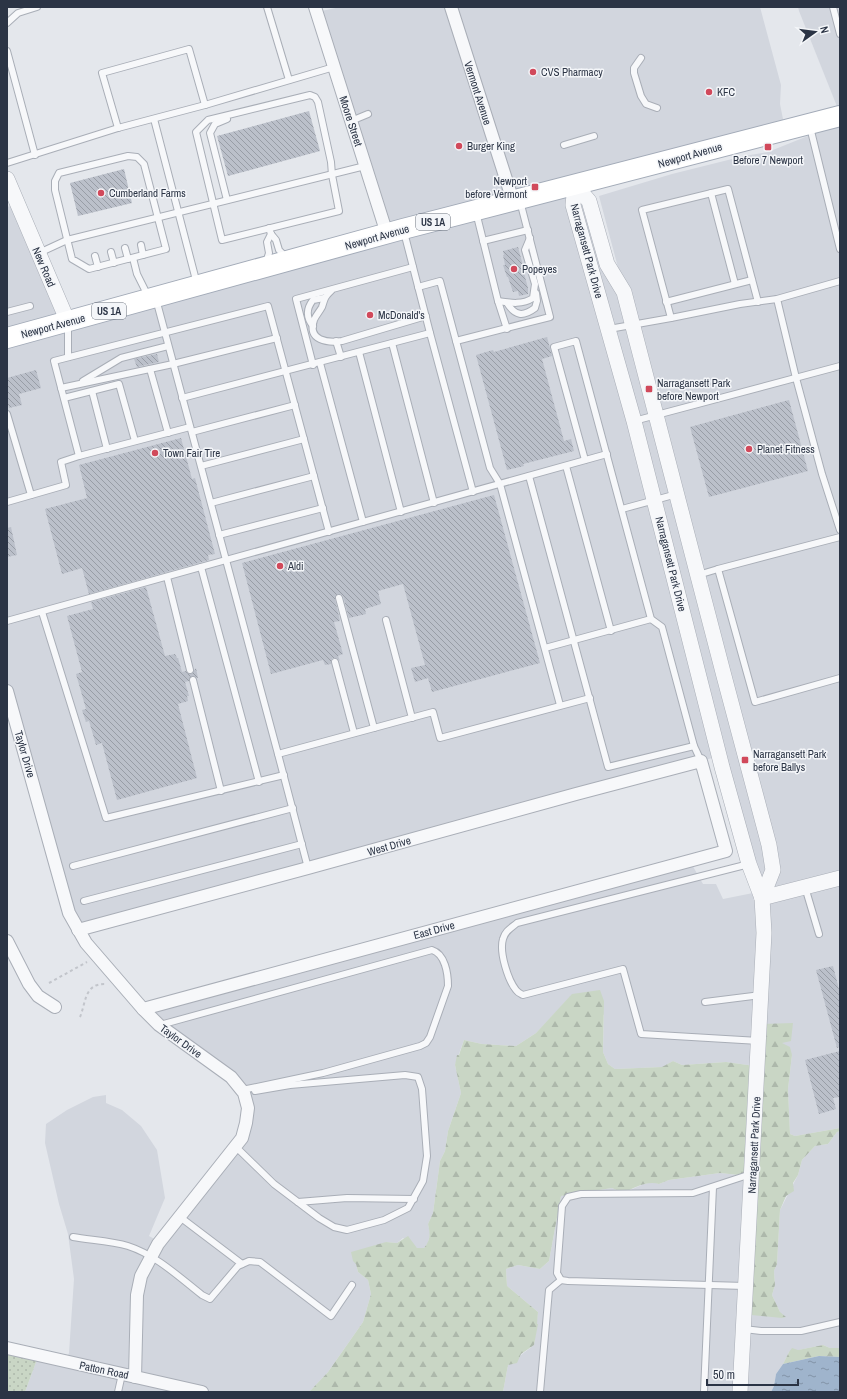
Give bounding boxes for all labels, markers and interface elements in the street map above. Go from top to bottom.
north arrow [795,12,835,52]
text: N [817,25,832,34]
street label: Vermont Avenue [461,59,495,127]
place label: CVS Pharmacy [541,65,603,79]
marker: CVS Pharmacy [528,67,538,77]
place label: KFC [717,85,736,99]
marker: KFC [704,87,714,97]
street label: Moore Street [336,94,366,148]
place label: Burger King [467,139,515,153]
street label: Newport Avenue [656,139,724,171]
marker: Burger King [454,141,464,151]
marker: Before 7 Newport [763,142,773,152]
place label: Before 7 Newport [733,153,804,167]
place label: Newport before Vermont [465,174,527,201]
marker: Newport before Vermont [530,182,540,192]
place label: Cumberland Farms [109,186,186,200]
marker: Cumberland Farms [96,188,106,198]
street label: Narragansett Park Drive [568,202,606,300]
road number: US 1A [416,214,450,230]
street label: Newport Avenue [343,221,411,253]
street label: New Road [29,245,59,289]
place label: Popeyes [522,262,558,276]
marker: Popeyes [509,264,519,274]
road number: US 1A [92,303,126,319]
place label: McDonald's [378,308,425,322]
marker: McDonald's [365,310,375,320]
street label: Newport Avenue [19,311,87,341]
place label: Narragansett Park before Newport [657,376,731,403]
marker: Narragansett Park before Newport [644,384,654,394]
place label: Planet Fitness [757,442,815,456]
marker: Planet Fitness [744,444,754,454]
place label: Town Fair Tire [163,446,220,460]
marker: Town Fair Tire [150,448,160,458]
street label: Narragansett Park Drive [652,515,690,613]
place label: Aldi [287,559,304,573]
marker: Aldi [275,561,285,571]
street label: Taylor Drive [12,729,38,779]
place label: Narragansett Park before Ballys [753,747,827,774]
marker: Narragansett Park before Ballys [740,755,750,765]
street label: West Drive [366,833,412,859]
street label: East Drive [412,918,456,942]
street label: Taylor Drive [157,1021,205,1061]
street label: Narragansett Park Drive [744,1096,764,1194]
street label: Patton Road [78,1358,130,1382]
scale bar [707,1361,798,1387]
text: 50 m [713,1367,735,1383]

